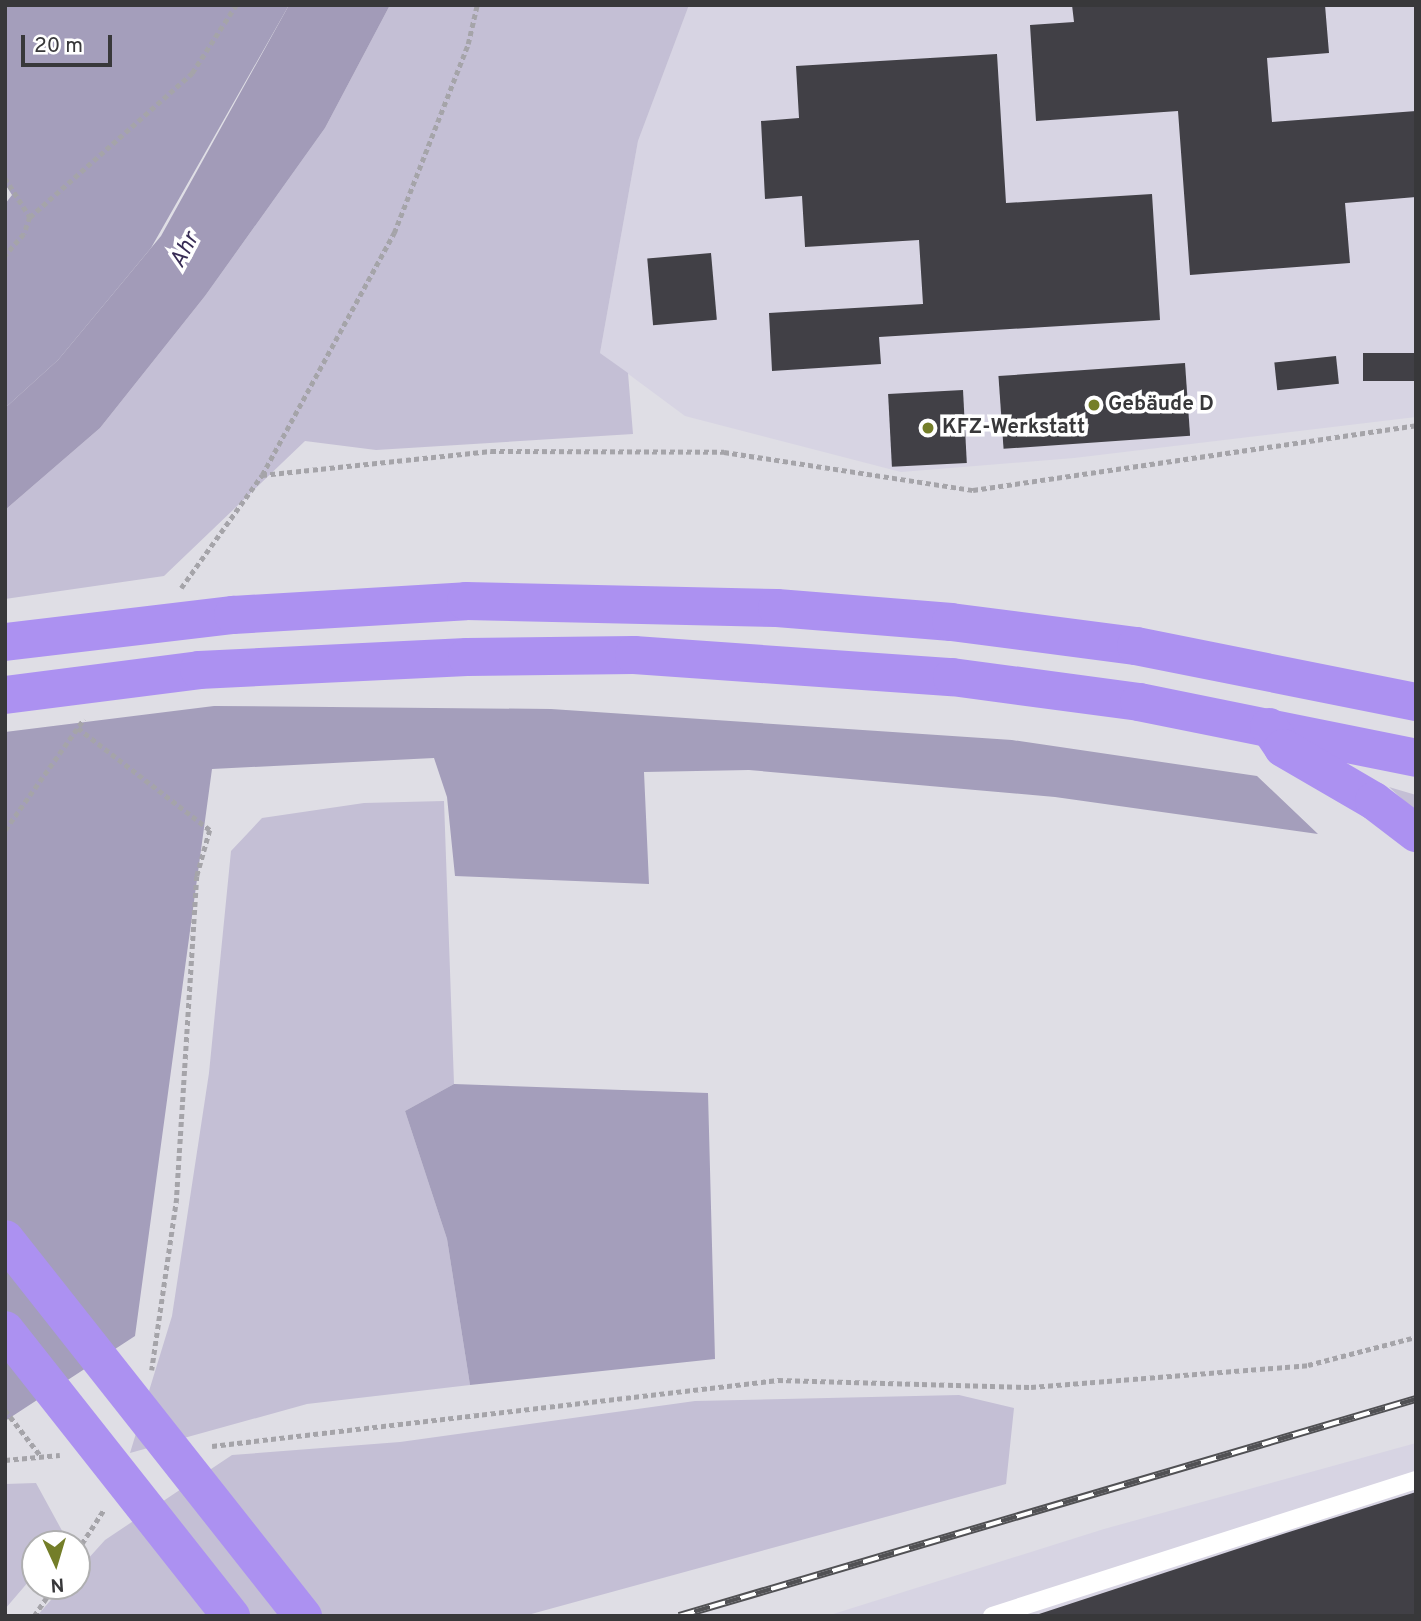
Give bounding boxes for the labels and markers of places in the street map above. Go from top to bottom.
place label: Gebäude D [1108,392,1214,418]
marker: Gebäude D [1086,397,1102,413]
place label: KFZ-Werkstatt [942,415,1085,441]
marker: KFZ-Werkstatt [920,420,936,436]

